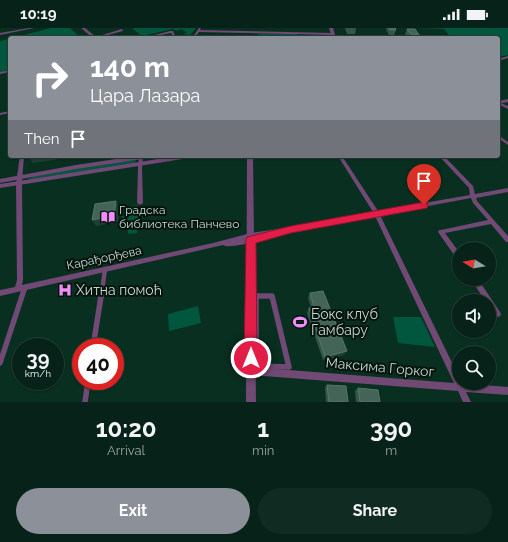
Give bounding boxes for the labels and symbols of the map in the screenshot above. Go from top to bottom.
pin [407,164,441,205]
place label: Градска библиотека Панчево [119,203,239,231]
library icon: Градска библиотека Панчево [100,209,116,225]
north arrow [452,242,496,286]
street label: Карађорђева [65,243,143,273]
hospital icon: Хитна помоћ [57,282,73,298]
place label: Хитна помоћ [76,282,162,298]
place label: Бокс клуб Гамбару [311,306,378,338]
sports icon: Бокс клуб Гамбару [292,314,308,330]
position arrow [230,337,272,379]
speed limit sign: 40 [72,338,124,390]
street label: Максима Горког [325,354,435,380]

